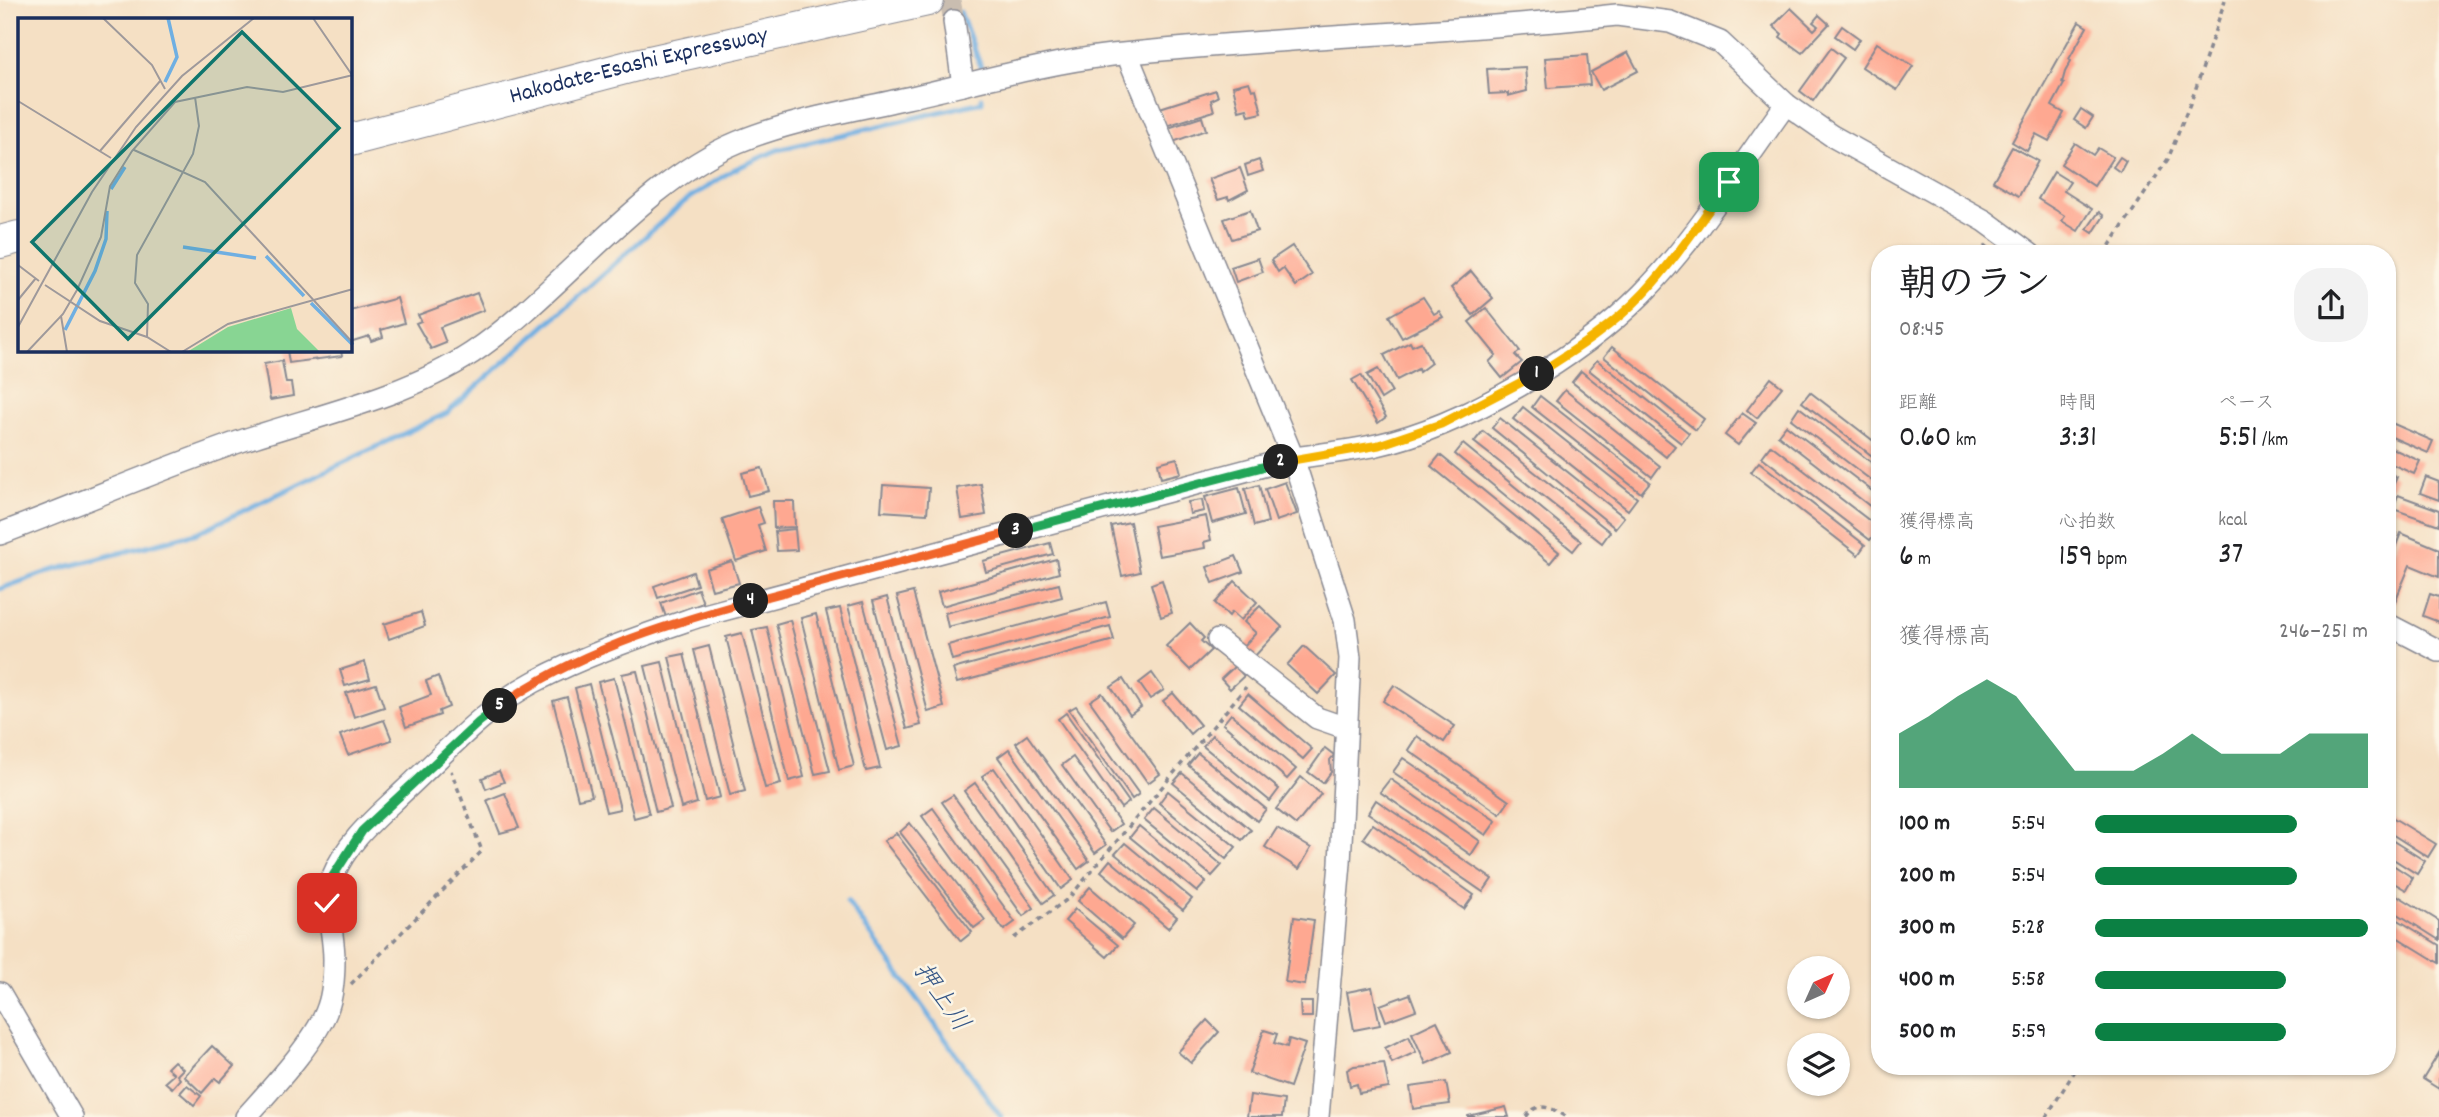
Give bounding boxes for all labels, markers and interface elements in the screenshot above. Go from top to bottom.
inset map [18,18,352,352]
street label: Hakodate-Esashi Expressway [506,19,772,114]
pin [1699,152,1759,212]
icon: arrive [1710,163,1748,201]
text: 朝のラン [1899,260,2051,315]
button: share [2294,268,2368,342]
text: 08:45 [1899,314,1945,347]
pin: 1 [1520,356,1554,392]
text: 1 [1534,360,1539,387]
text: 距離 [1899,391,1937,418]
text: 時間 [2059,391,2097,418]
text: ペース [2218,391,2274,418]
text: 0.60 [1899,418,1951,461]
text: 3:31 [2059,418,2097,461]
text: 5:51 [2218,418,2258,461]
text: km [1951,428,1977,455]
text: /km [2258,428,2288,455]
pin: 2 [1264,444,1298,480]
text: 2 [1276,448,1285,475]
text: kcal [2218,508,2247,535]
text: 獲得標高 [1899,510,1975,537]
text: 心拍数 [2059,510,2116,537]
pin: 3 [998,514,1034,548]
text: 3 [1011,517,1020,544]
text: 37 [2218,535,2243,578]
text: 6 [1899,537,1914,580]
text: 159 [2059,537,2093,580]
text: m [1914,547,1931,574]
text: bpm [2093,547,2127,574]
pin: 4 [734,584,768,618]
text: 4 [747,587,754,614]
text: 246–251 m [2279,616,2368,649]
text: 獲得標高 [1899,622,1991,655]
pin: 5 [482,688,518,724]
text: 5 [495,692,504,719]
text: 100 m [1899,808,1950,841]
text: 5:54 [2011,808,2046,841]
text: 200 m [1899,860,1955,893]
text: 5:54 [2011,860,2046,893]
pin [297,873,357,933]
icon: check [308,884,346,922]
text: 300 m [1899,912,1955,945]
text: 5:28 [2011,912,2045,945]
water label: 押上川 [902,955,978,1041]
north arrow [1787,956,1850,1018]
map controls [1787,956,1850,1096]
text: 400 m [1899,964,1955,997]
text: 5:58 [2011,964,2045,997]
text: 500 m [1899,1016,1956,1049]
text: 5:59 [2011,1016,2047,1049]
button: layers [1787,1033,1850,1096]

